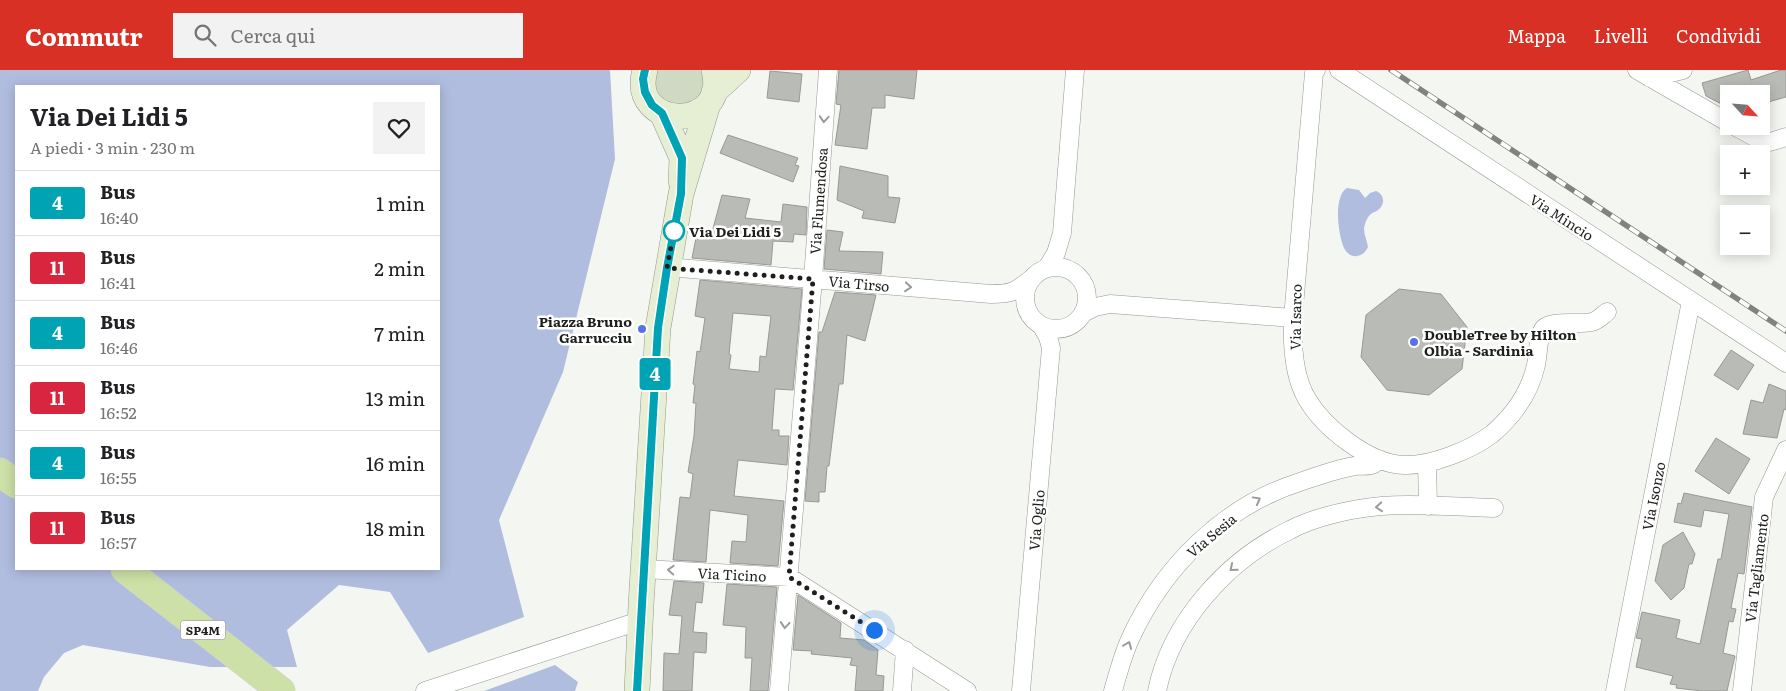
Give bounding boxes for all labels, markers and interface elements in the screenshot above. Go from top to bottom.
search box [173,13,523,58]
text: Commutr [25,18,143,53]
icon: search [191,21,219,49]
text: Cerca qui [231,21,315,49]
text: Mappa [1507,22,1566,49]
text: Livelli [1594,22,1648,49]
text: Condividi [1676,22,1761,49]
north arrow [1720,85,1770,135]
map controls [1720,85,1770,255]
text: Via Dei Lidi 5 [30,98,188,133]
button: heart [373,102,425,154]
one-way arrow [819,115,830,123]
text: A piedi · 3 min · 230 m [30,135,195,159]
button: + [1720,145,1770,195]
street label: Via Flumendosa [804,147,832,255]
text: Bus [100,177,135,205]
text: 4 [52,189,63,216]
text: 1 min [376,189,425,217]
street label: Via Mincio [1526,189,1598,245]
text: 16:40 [100,205,138,229]
button: − [1720,205,1770,255]
marker: Via Dei Lidi 5 [663,220,685,242]
place label: Via Dei Lidi 5 [689,221,781,241]
text: Bus [100,242,135,270]
text: 11 [50,254,65,281]
text: 2 min [374,254,425,282]
text: 16:41 [100,270,135,294]
street label: Via Tirso [828,270,890,296]
one-way arrow [904,281,912,292]
street label: Via Isarco [1284,284,1306,350]
text: Bus [100,307,135,335]
place label: Piazza Bruno Garrucciu [539,311,633,347]
text: 4 [52,319,63,346]
text: 7 min [374,319,425,347]
marker: Piazza Bruno Garrucciu [636,323,648,335]
place label: DoubleTree by Hilton Olbia - Sardinia [1424,324,1577,360]
text: 16:46 [100,335,138,359]
marker: DoubleTree by Hilton Olbia - Sardinia [1408,336,1420,348]
line badge: 4 [639,358,671,390]
text: 4 [650,360,660,387]
text: Bus [100,372,135,400]
text: 11 [50,384,65,411]
text: 13 min [366,384,425,412]
text: 16:52 [100,400,137,424]
text: Bus [100,437,135,465]
text: 4 [52,449,63,476]
text: 16 min [366,449,425,477]
street label: Via Isonzo [1637,460,1669,532]
text: 16:55 [100,465,137,489]
street label: Via Oglio [1023,489,1049,551]
one-way arrow [1251,496,1260,506]
one-way arrow [1375,501,1383,512]
text: Bus [100,502,135,530]
street label: Via Sesia [1182,508,1240,562]
street label: Via Tagliamento [1739,512,1773,624]
text: 11 [50,514,65,541]
text: 18 min [366,514,425,542]
text: 16:57 [100,530,137,554]
street label: Via Ticino [697,562,767,586]
one-way arrow [1229,563,1238,572]
one-way arrow [666,565,674,576]
your location [862,618,887,643]
road number: SP4M [180,620,226,640]
one-way arrow [780,622,791,630]
one-way arrow [1122,641,1132,650]

